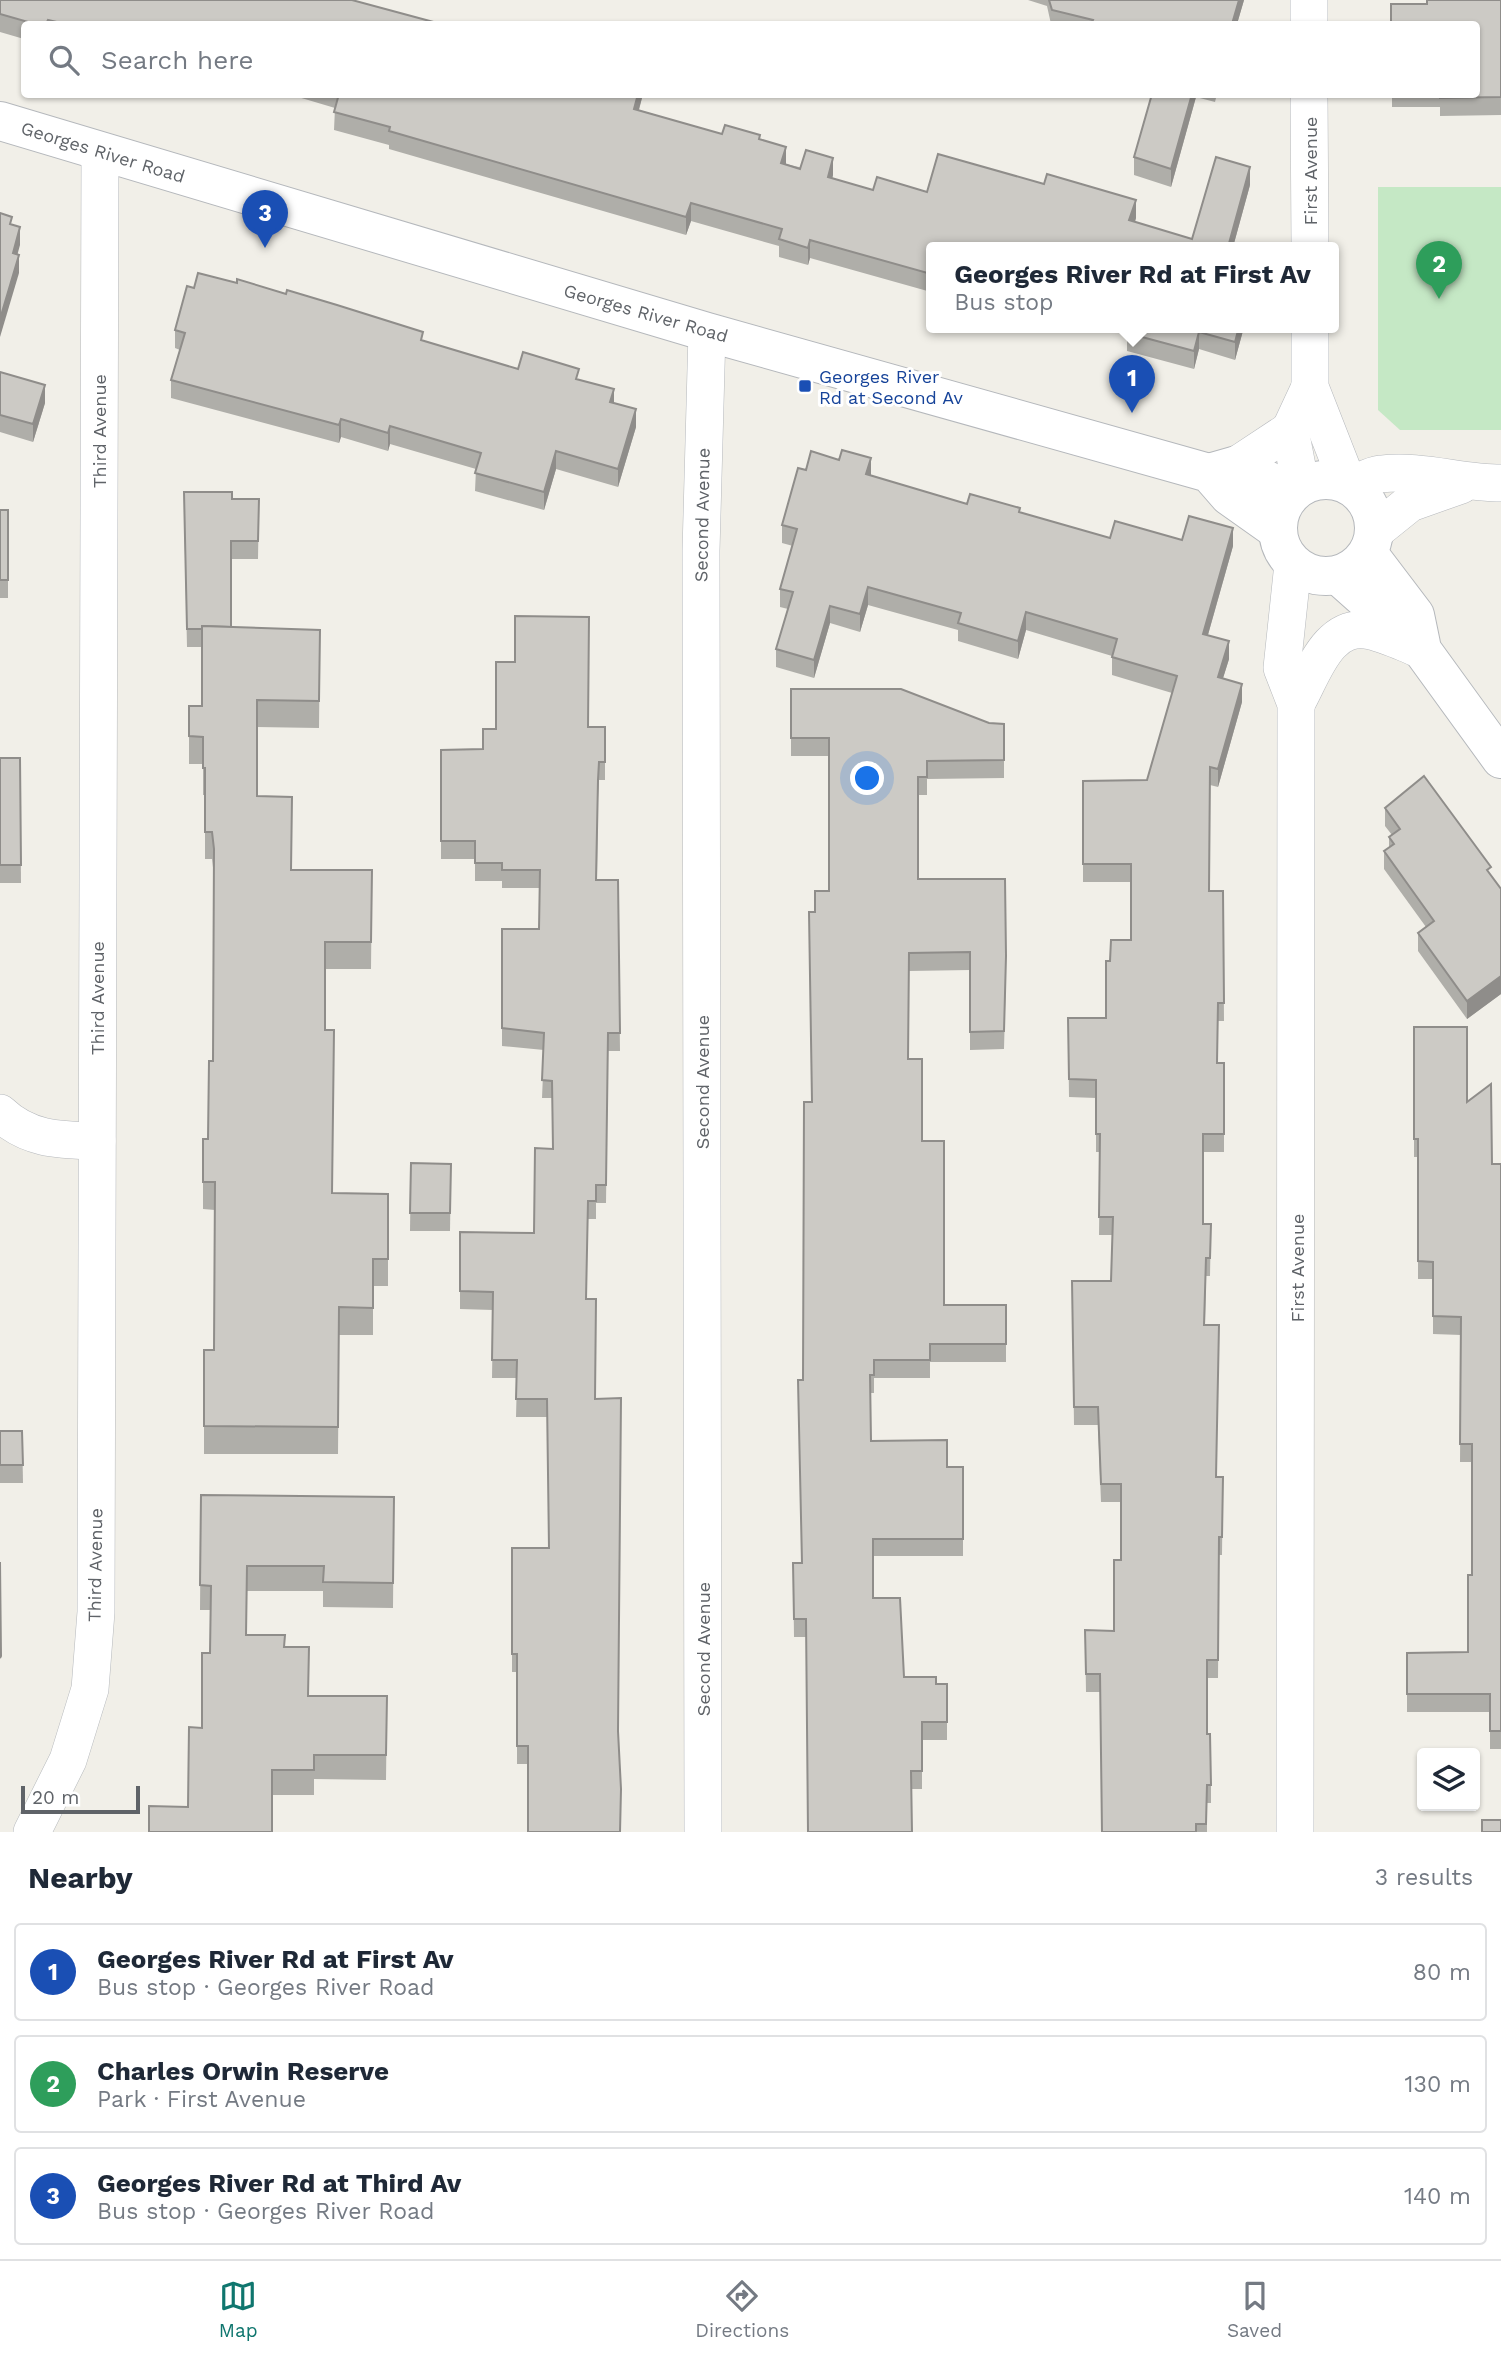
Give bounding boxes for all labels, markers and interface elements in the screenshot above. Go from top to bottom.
search box [21,21,1480,98]
icon: search [45,41,83,79]
text: Search here [101,45,253,75]
street label: Georges River Road [19,117,187,187]
street label: First Avenue [1300,117,1321,225]
pin: 3 [242,190,288,248]
pin: 2 [1416,241,1462,299]
popup [926,242,1339,333]
text: Georges River Rd at First Av [954,259,1311,289]
street label: Georges River Road [561,279,731,347]
text: Bus stop [954,289,1053,316]
pin: 1 [1109,355,1155,413]
place label: Georges River Rd at Second Av [819,366,964,408]
street label: Third Avenue [89,374,110,488]
marker: Georges River Rd at Second Av [797,378,813,394]
street label: Second Avenue [690,448,714,582]
your location [850,761,884,795]
street label: Third Avenue [87,941,108,1055]
street label: Second Avenue [692,1015,713,1149]
street label: First Avenue [1287,1214,1308,1322]
street label: Third Avenue [84,1508,106,1622]
street label: Second Avenue [693,1582,714,1716]
map controls [1417,1748,1480,1811]
button: layers [1417,1748,1480,1811]
scale bar [21,1783,140,1815]
text: 20 m [32,1786,79,1809]
text: Nearby [28,1860,133,1895]
text: 3 results [1375,1864,1473,1891]
text: Georges River Rd at First Av [97,1944,454,1974]
text: 1 [48,1959,58,1986]
text: 80 m [1413,1959,1471,1986]
text: Bus stop · Georges River Road [97,1974,434,2001]
text: Charles Orwin Reserve [97,2056,389,2086]
text: 2 [46,2071,60,2098]
text: 130 m [1405,2071,1471,2098]
text: Park · First Avenue [97,2086,306,2113]
text: Georges River Rd at Third Av [97,2168,461,2198]
text: 3 [46,2183,60,2210]
text: 140 m [1404,2183,1471,2210]
text: Bus stop · Georges River Road [97,2198,434,2225]
tab: Map [219,2277,258,2342]
tab: Directions [695,2277,789,2342]
tab: Saved [1227,2277,1282,2342]

